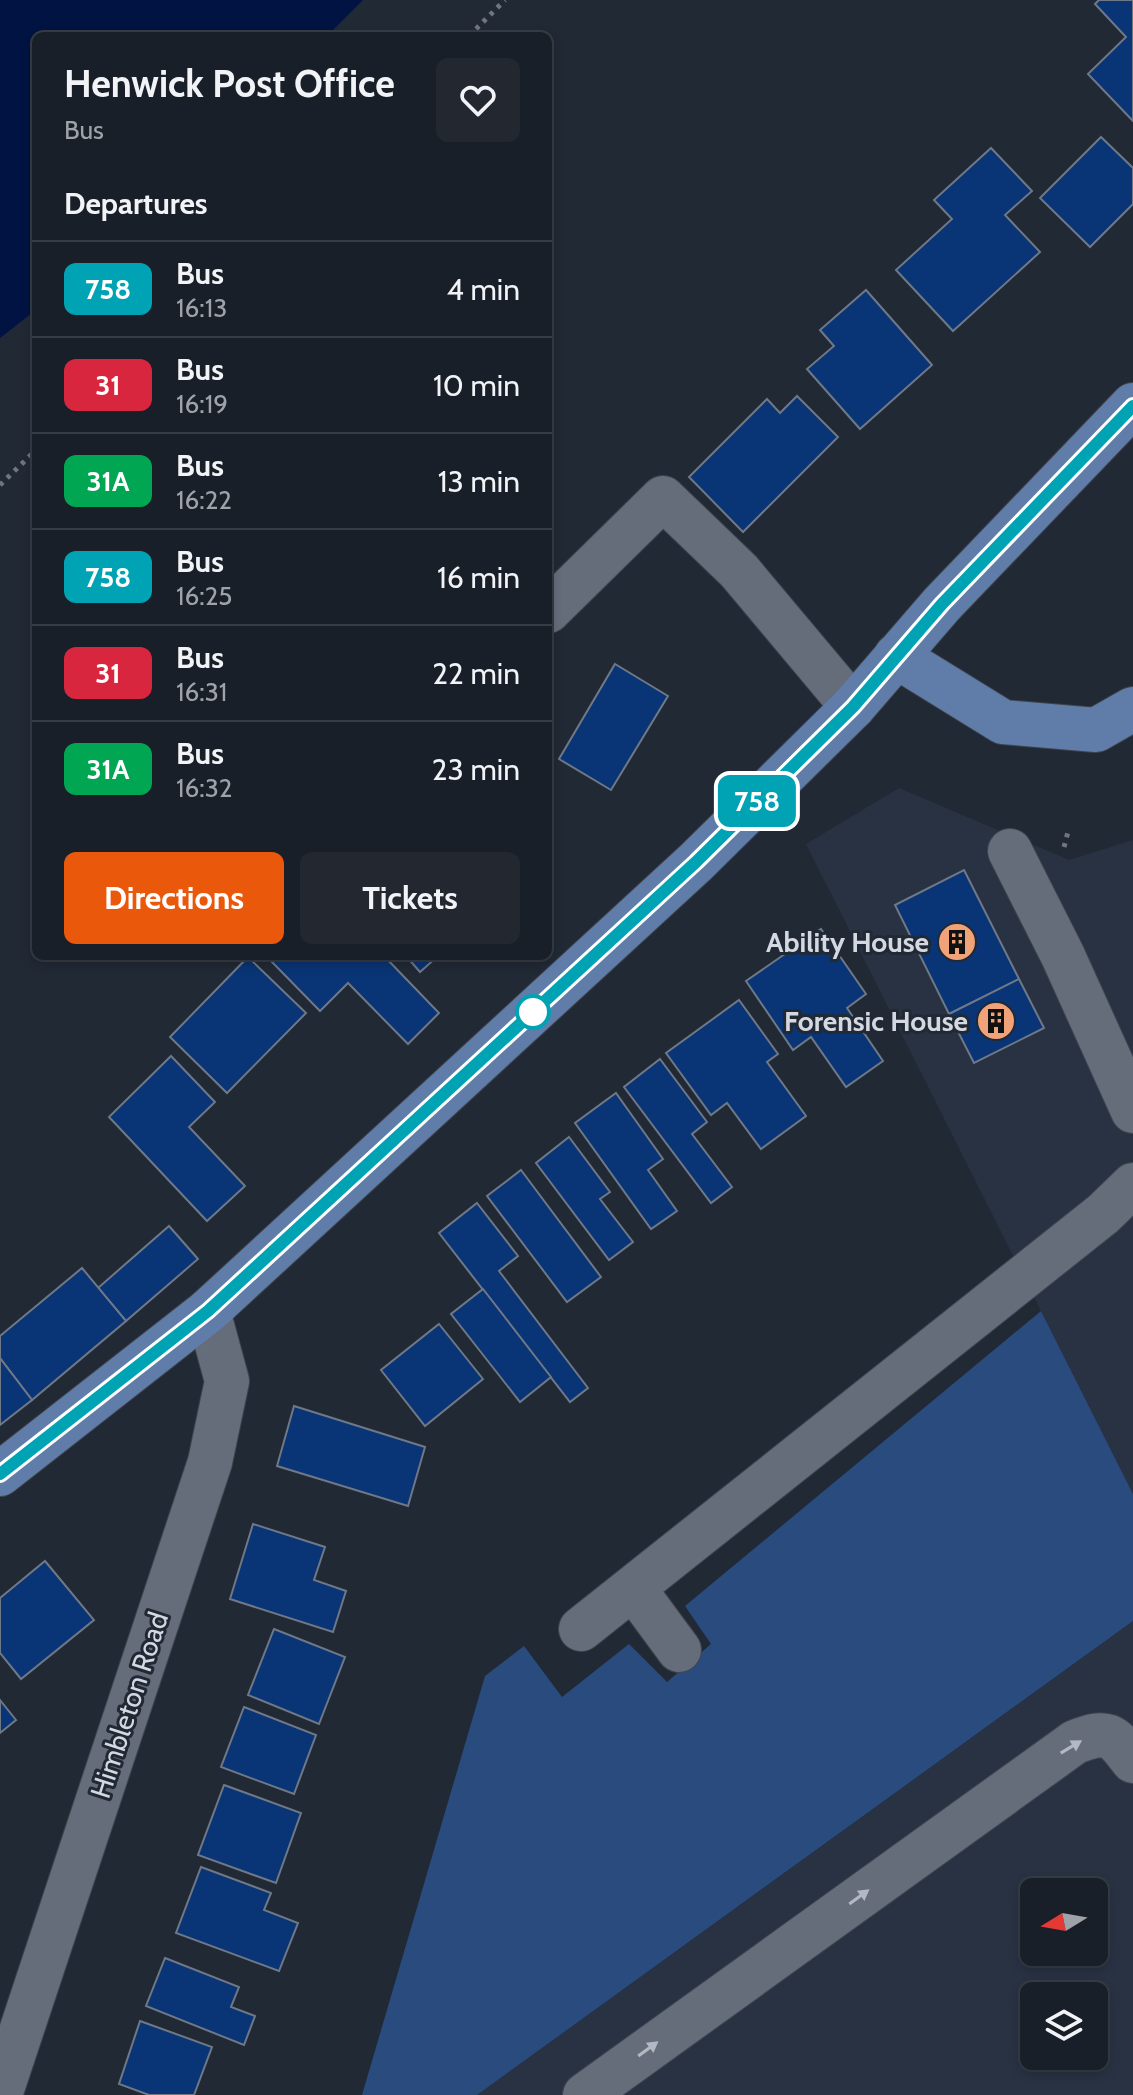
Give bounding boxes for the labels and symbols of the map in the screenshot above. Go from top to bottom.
line badge: 758 [711,775,803,827]
building icon: Ability House [936,921,978,963]
place label: Ability House [766,925,929,959]
unlabelled marker [516,995,550,1029]
building icon: Forensic House [975,1000,1017,1042]
place label: Forensic House [784,1004,968,1038]
street label: Himbleton Road [83,1608,175,1802]
one-way arrow [1060,1740,1082,1754]
north arrow [1020,1878,1108,1966]
one-way arrow [849,1890,870,1906]
one-way arrow [638,2042,658,2058]

